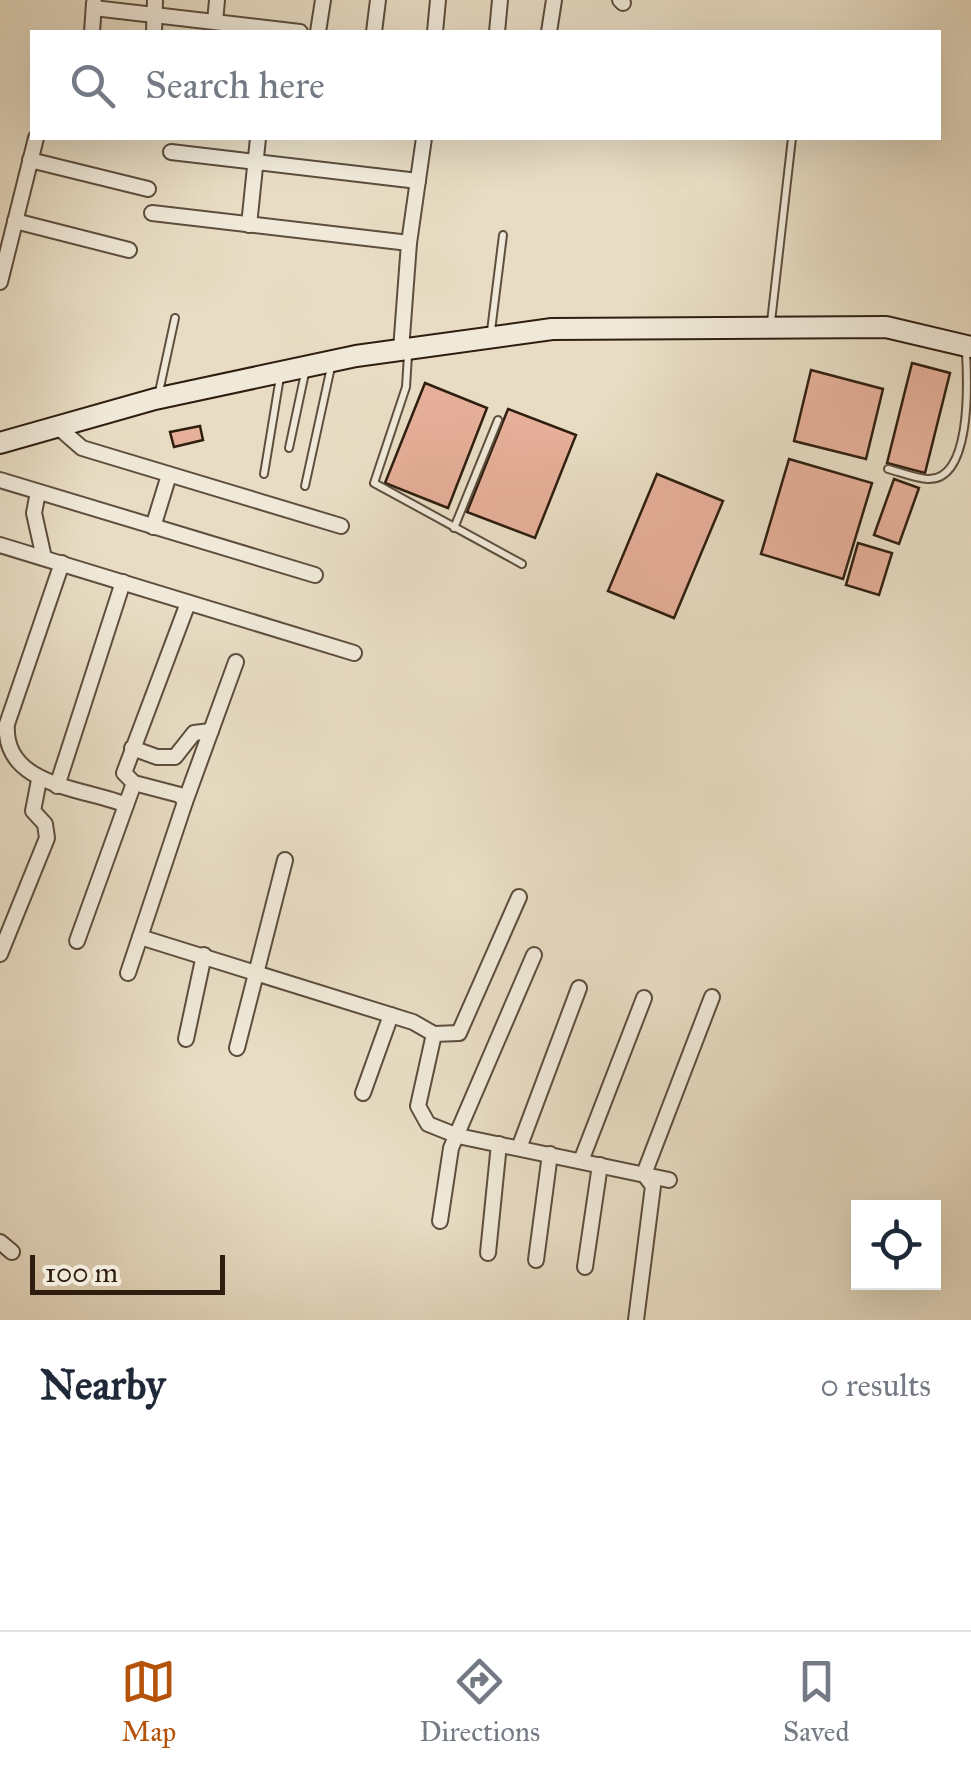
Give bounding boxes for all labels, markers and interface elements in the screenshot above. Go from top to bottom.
search box [30,30,941,140]
icon: search [65,58,120,113]
text: Search here [145,62,325,108]
map controls [851,1200,941,1290]
button: locate [851,1200,941,1290]
scale bar [30,1250,225,1294]
text: 100 m [45,1255,118,1290]
text: Nearby [40,1359,165,1411]
text: 0 results [820,1366,931,1405]
tab: Map [121,1654,176,1749]
tab: Directions [419,1654,540,1749]
tab: Saved [783,1654,850,1749]

